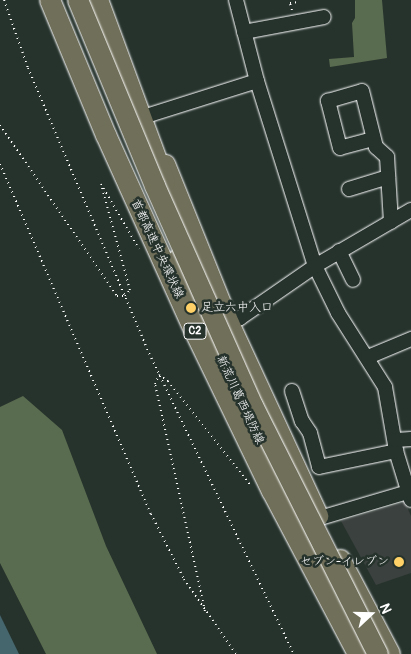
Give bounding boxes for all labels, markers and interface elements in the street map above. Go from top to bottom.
street label: 首都高速中央環状線 [128,197,186,301]
place label: 足立六中入口 [201,301,273,315]
marker: 足立六中入口 [185,302,197,314]
road number: C2 [182,322,208,340]
street label: 新荒川葛西堤防線 [213,353,267,447]
place label: セブン-イレブン [300,555,389,569]
marker: セブン-イレブン [393,556,405,568]
north arrow [346,589,396,639]
text: N [376,601,395,616]

